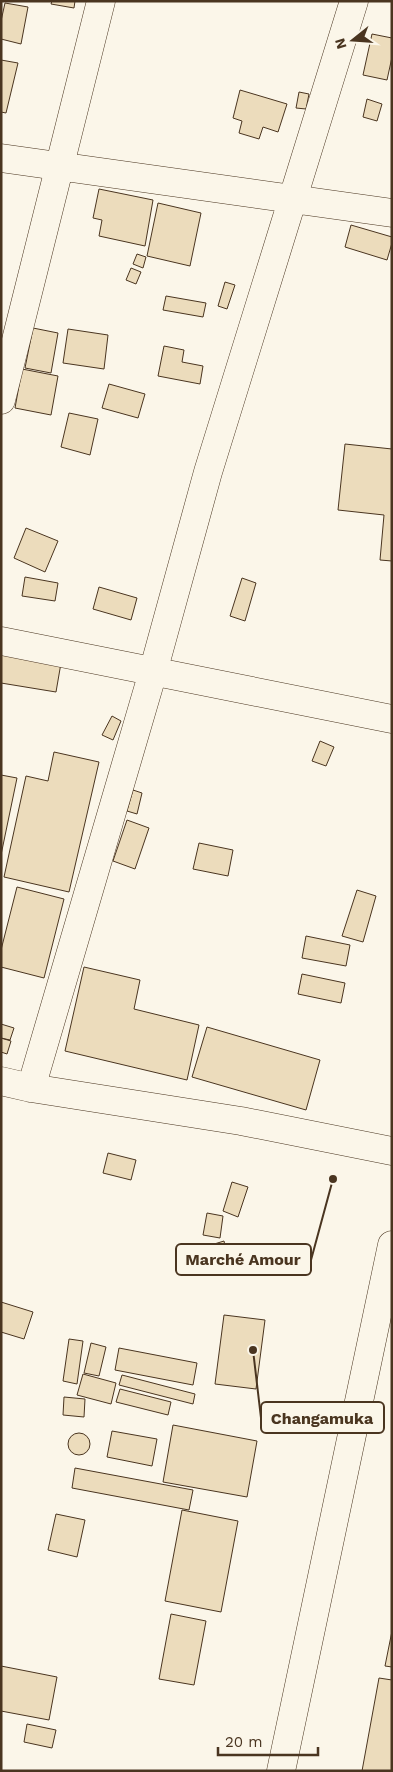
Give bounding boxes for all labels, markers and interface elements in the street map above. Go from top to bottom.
north arrow [328,15,378,65]
text: N [331,37,350,51]
callout: Marché Amour [176,1244,311,1275]
text: Marché Amour [185,1250,301,1269]
callout: Changamuka [261,1402,384,1433]
text: Changamuka [271,1409,374,1428]
scale bar [218,1724,318,1756]
text: 20 m [225,1733,263,1751]

